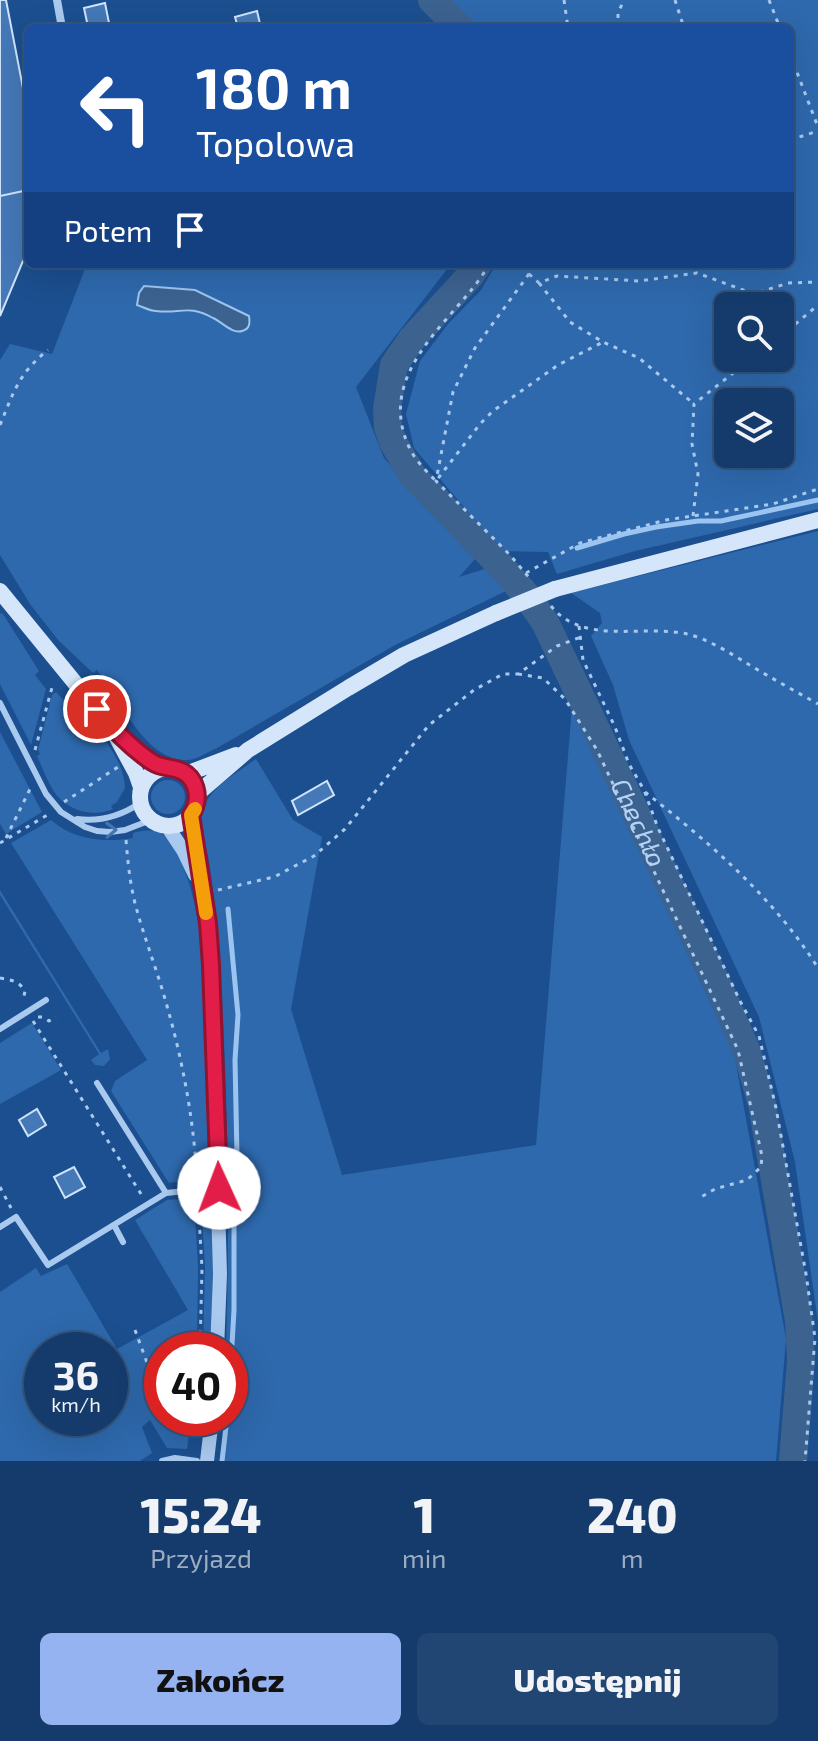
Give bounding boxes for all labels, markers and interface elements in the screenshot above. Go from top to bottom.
text: 180 m [196,53,352,120]
icon: left [64,56,168,160]
text: Topolowa [196,121,355,164]
icon: arrive [168,208,212,252]
text: Potem [64,212,152,248]
map controls [714,292,794,468]
button: search [714,292,794,372]
button: layers [714,388,794,468]
pin [63,675,131,743]
icon: arrive [75,687,119,731]
water label: Chechło [606,773,674,871]
one-way arrow [106,822,118,839]
position arrow [177,1146,261,1230]
speed limit sign: 40 [144,1332,248,1436]
text: 36 [53,1350,99,1398]
text: km/h [51,1392,101,1416]
text: 15:24 [141,1485,262,1543]
text: 1 [413,1485,435,1543]
text: 240 [587,1485,677,1543]
text: Przyjazd [150,1542,252,1573]
text: min [402,1542,446,1573]
text: m [621,1542,644,1573]
button: Zakończ [40,1633,401,1725]
button: Udostępnij [417,1633,778,1725]

